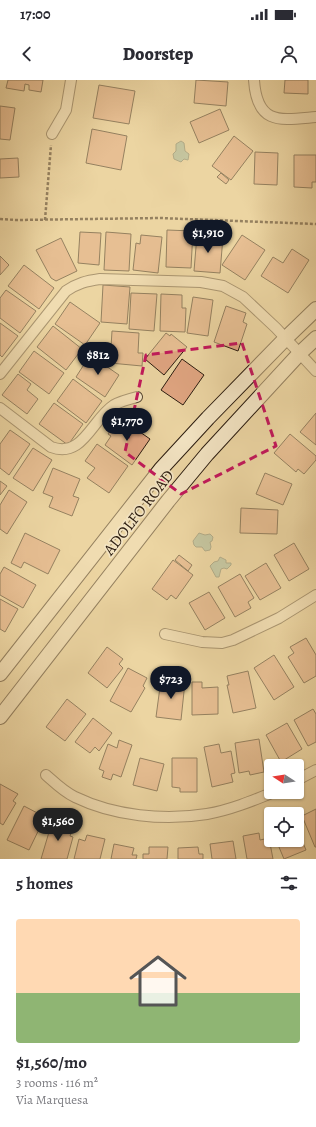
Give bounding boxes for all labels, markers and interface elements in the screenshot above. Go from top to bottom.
text: 17:00 [20,4,50,24]
text: Doorstep [123,42,193,66]
icon: back [16,43,38,65]
icon: person [278,43,300,65]
pin: $1,910 [175,220,241,254]
text: $1,910 [192,224,224,241]
pin: $812 [74,342,122,376]
text: $812 [86,346,110,363]
pin: $1,770 [94,408,160,442]
text: $1,770 [111,412,143,429]
street label: ADOLFO ROAD [98,465,179,561]
pin: $723 [147,666,195,700]
text: $723 [159,670,183,687]
north arrow [264,759,304,799]
map controls [264,759,304,847]
button: locate [264,807,304,847]
pin: $1,560 [25,808,91,842]
text: $1,560 [42,812,74,829]
text: 5 homes [16,872,73,895]
icon: filters [278,872,300,894]
icon: home [122,945,194,1017]
text: $1,560/mo [16,1051,87,1074]
text: 3 rooms · 116 m² [16,1074,98,1091]
text: Via Marquesa [16,1091,88,1108]

